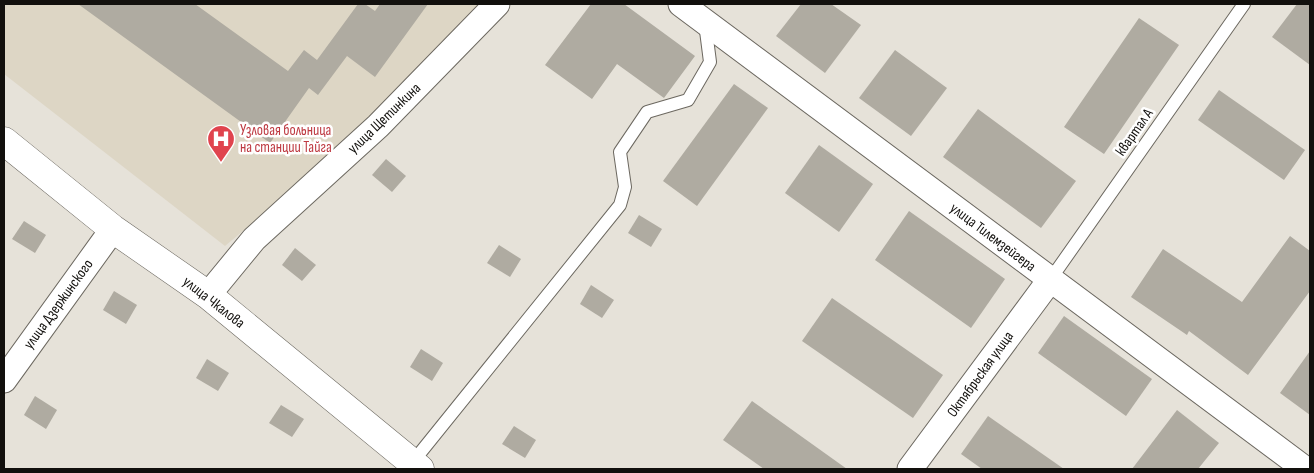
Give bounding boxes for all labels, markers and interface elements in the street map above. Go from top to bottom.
street label: улица Щетинкина [344,79,425,158]
street label: квартал А [1111,104,1158,160]
place label: Узловая больница на станции Тайга [240,121,332,157]
hospital icon: Узловая больница на станции Тайга [206,124,236,163]
street label: улица Тилемзейгера [946,199,1040,276]
street label: улица Дзержинского [19,256,97,353]
street label: улица Чкалова [179,272,249,333]
street label: Октябрьская улица [943,327,1018,421]

